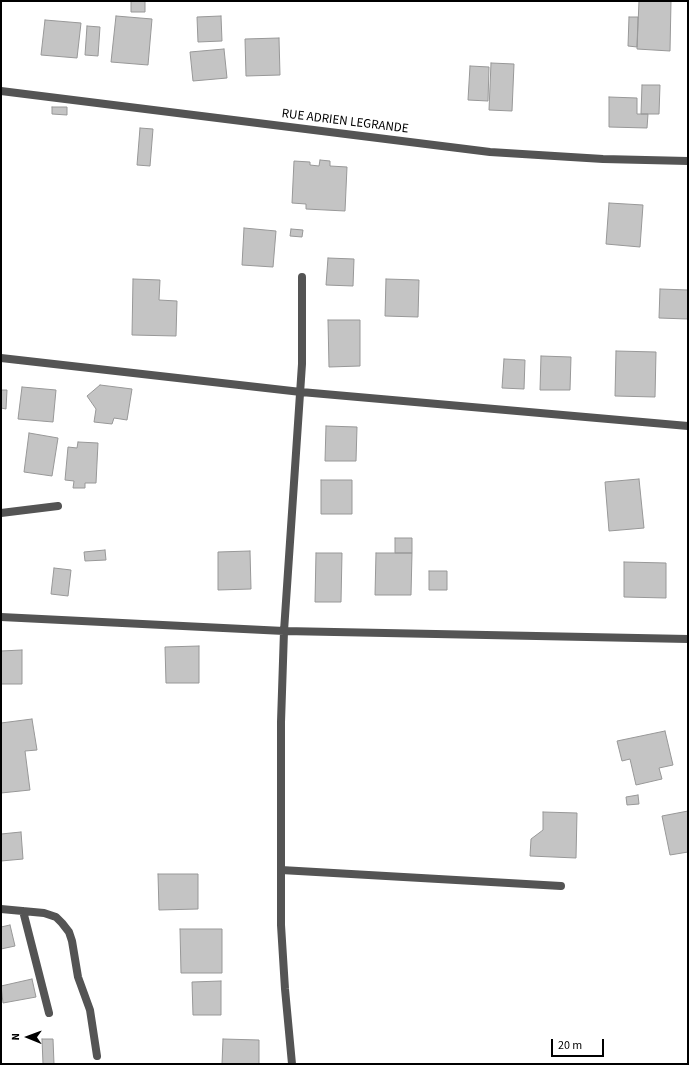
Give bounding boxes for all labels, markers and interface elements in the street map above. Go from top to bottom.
street label: RUE ADRIEN LEGRANDE [281,106,409,138]
north arrow [8,1017,48,1057]
scale bar [553,1031,606,1057]
text: N [8,1033,23,1041]
text: 20 m [558,1037,582,1054]

